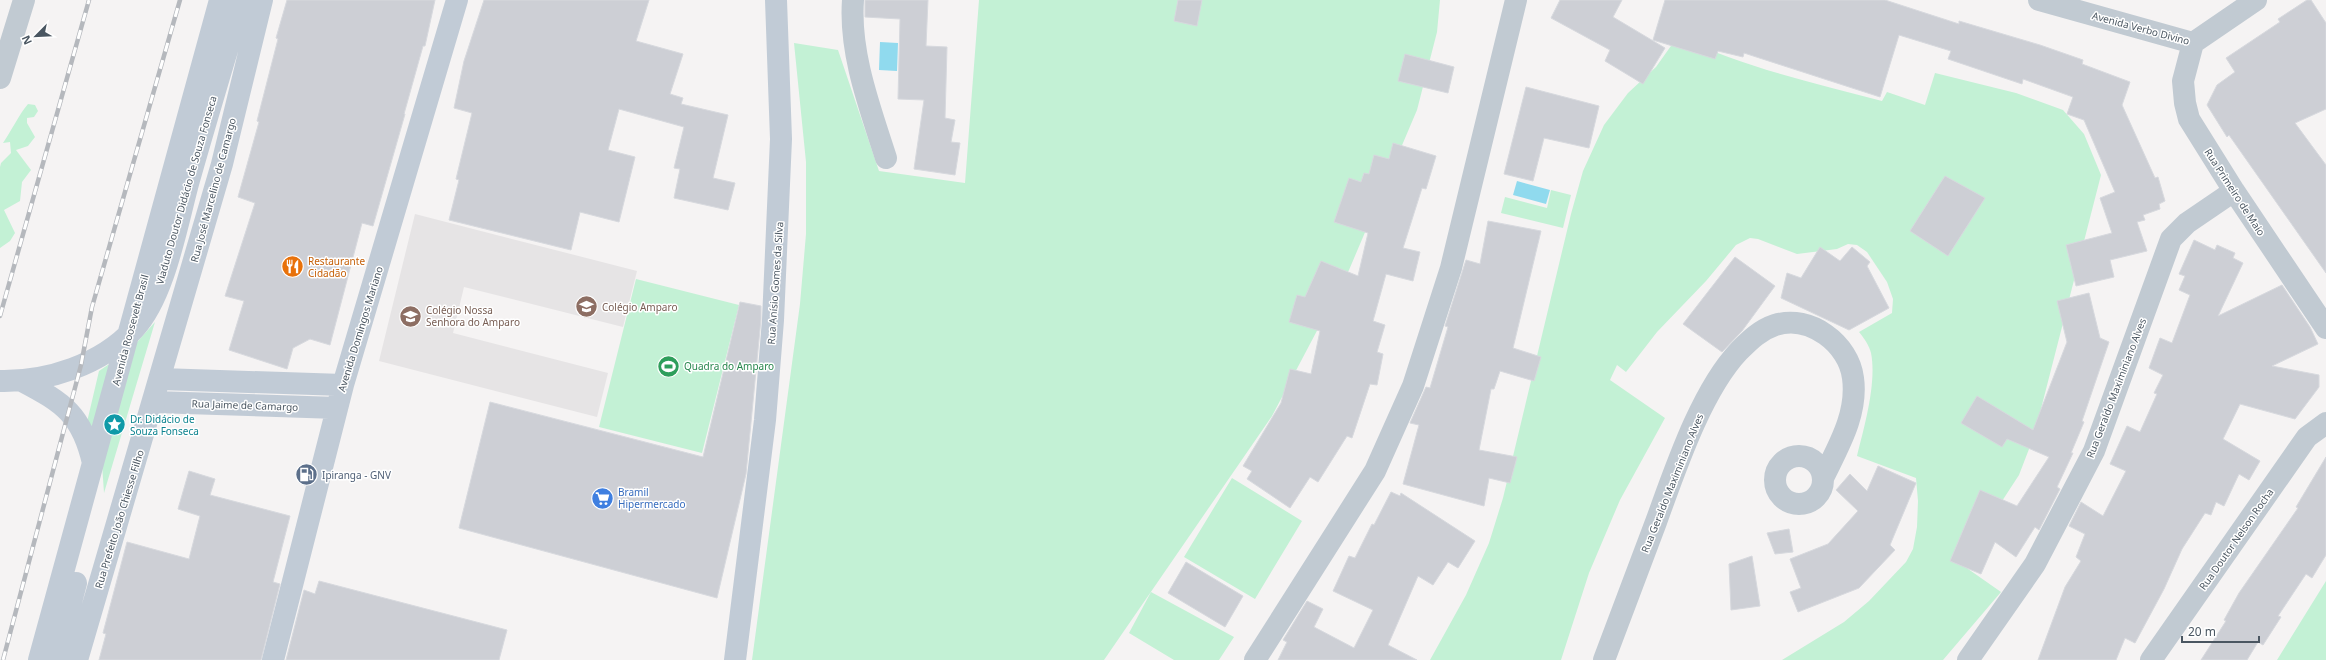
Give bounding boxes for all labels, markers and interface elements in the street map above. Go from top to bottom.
street label: Avenida Verbo Divino [2091,8,2191,48]
north arrow [16,16,56,56]
text: N [18,33,35,47]
street label: Viaduto Doutor Didácio de Souza Fonseca [152,94,220,286]
street label: Rua José Marcelino de Camargo [187,116,239,264]
street label: Rua Primeiro de Maio [2202,146,2268,238]
street label: Rua Anísio Gomes da Silva [764,221,786,345]
restaurant icon: Restaurante Cidadão [280,254,306,280]
place label: Restaurante Cidadão [308,254,365,280]
street label: Avenida Domingos Mariano [334,265,386,393]
street label: Avenida Roosevelt Brasil [108,273,152,387]
school or university icon: Colégio Amparo [573,294,599,320]
place label: Colégio Amparo [602,300,677,314]
school or university icon: Colégio Nossa Senhora do Amparo [397,303,423,329]
place label: Colégio Nossa Senhora do Amparo [426,303,520,329]
street label: Rua Geraldo Maximiniano Alves [2083,316,2149,460]
sports icon: Quadra do Amparo [656,353,682,379]
place label: Quadra do Amparo [684,359,774,373]
street label: Rua Jaime de Camargo [191,396,299,414]
street label: Rua Geraldo Maximiniano Alves [1638,411,1706,555]
place icon: Dr. Didácio de Souza Fonseca [102,412,128,438]
place label: Dr. Didácio de Souza Fonseca [130,412,199,438]
street label: Rua Prefeito João Chiesse Filho [91,448,147,590]
fuel station icon: Ipiranga - GNV [293,462,319,488]
place label: Ipiranga - GNV [322,468,391,482]
supermarket icon: Bramil Hipermercado [590,485,616,511]
place label: Bramil Hipermercado [618,485,685,511]
street label: Rua Doutor Nelson Rocha [2196,485,2276,593]
scale bar [2182,618,2259,644]
text: 20 m [2188,623,2216,640]

